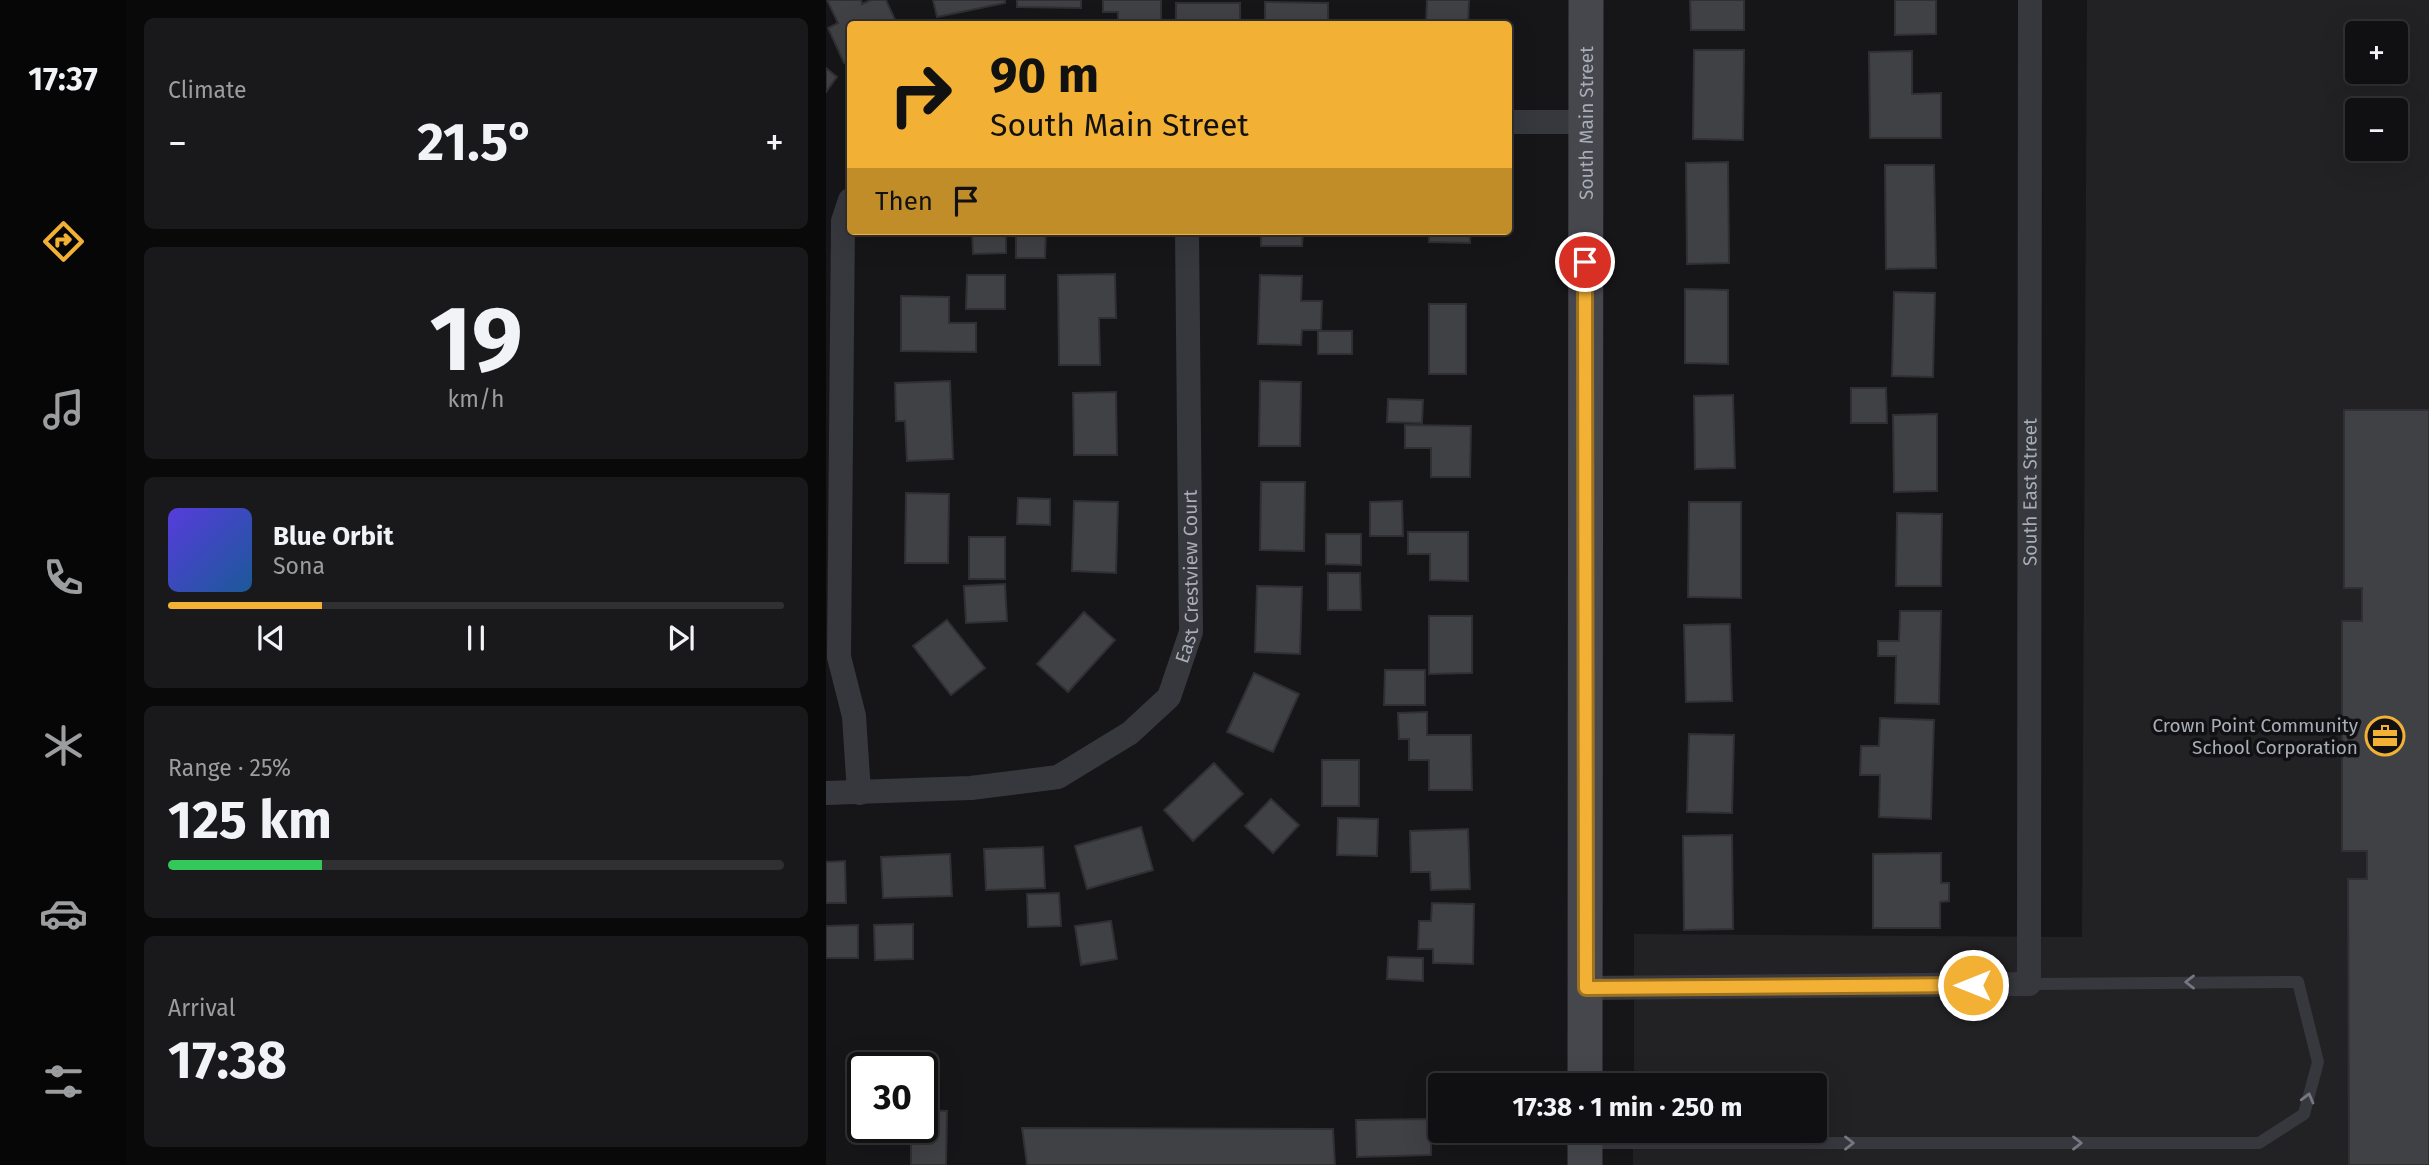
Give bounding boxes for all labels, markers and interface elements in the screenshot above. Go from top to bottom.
map controls [2345,21,2408,161]
button: + [2345,21,2408,84]
text: 90 m [990,46,1099,105]
street label: South Main Street [1574,46,1597,200]
icon: right [875,49,966,140]
text: 17:37 [28,60,98,98]
text: Climate [168,76,247,104]
button: − [2345,98,2408,161]
text: South Main Street [990,106,1249,144]
text: 21.5° [417,111,535,174]
text: − [168,120,187,166]
text: + [765,120,784,166]
icon: arrive [947,182,985,220]
text: Then [875,186,933,217]
icon: directions [39,217,88,266]
pin [1555,232,1615,292]
icon: arrive [1566,243,1604,281]
text: 19 [429,285,523,394]
icon: music [39,385,88,434]
text: km/h [448,385,504,413]
street label: South East Street [2018,418,2041,566]
street label: East Crestview Court [1170,489,1203,666]
text: Blue Orbit [273,521,393,552]
text: Sona [273,552,325,580]
icon: phone [39,553,88,602]
icon: previous [252,619,290,657]
icon: pause [457,619,495,657]
icon: next [662,619,700,657]
place label: Crown Point Community School Corporation [2152,714,2359,759]
office icon: Crown Point Community School Corporation [2364,715,2406,757]
icon: climate [39,721,88,770]
text: Range · 25% [168,754,291,782]
text: 125 km [168,789,332,852]
icon: car [39,889,88,938]
position arrow [1936,948,2010,1022]
one-way arrow [2185,974,2196,989]
text: Arrival [168,994,235,1022]
text: 17:38 [168,1029,287,1092]
speed limit sign: 30 [847,1052,938,1143]
icon: filters [39,1057,88,1106]
text: 17:38 · 1 min · 250 m [1513,1092,1742,1123]
one-way arrow [2300,1092,2314,1104]
one-way arrow [1845,1135,1855,1151]
one-way arrow [2072,1135,2083,1151]

